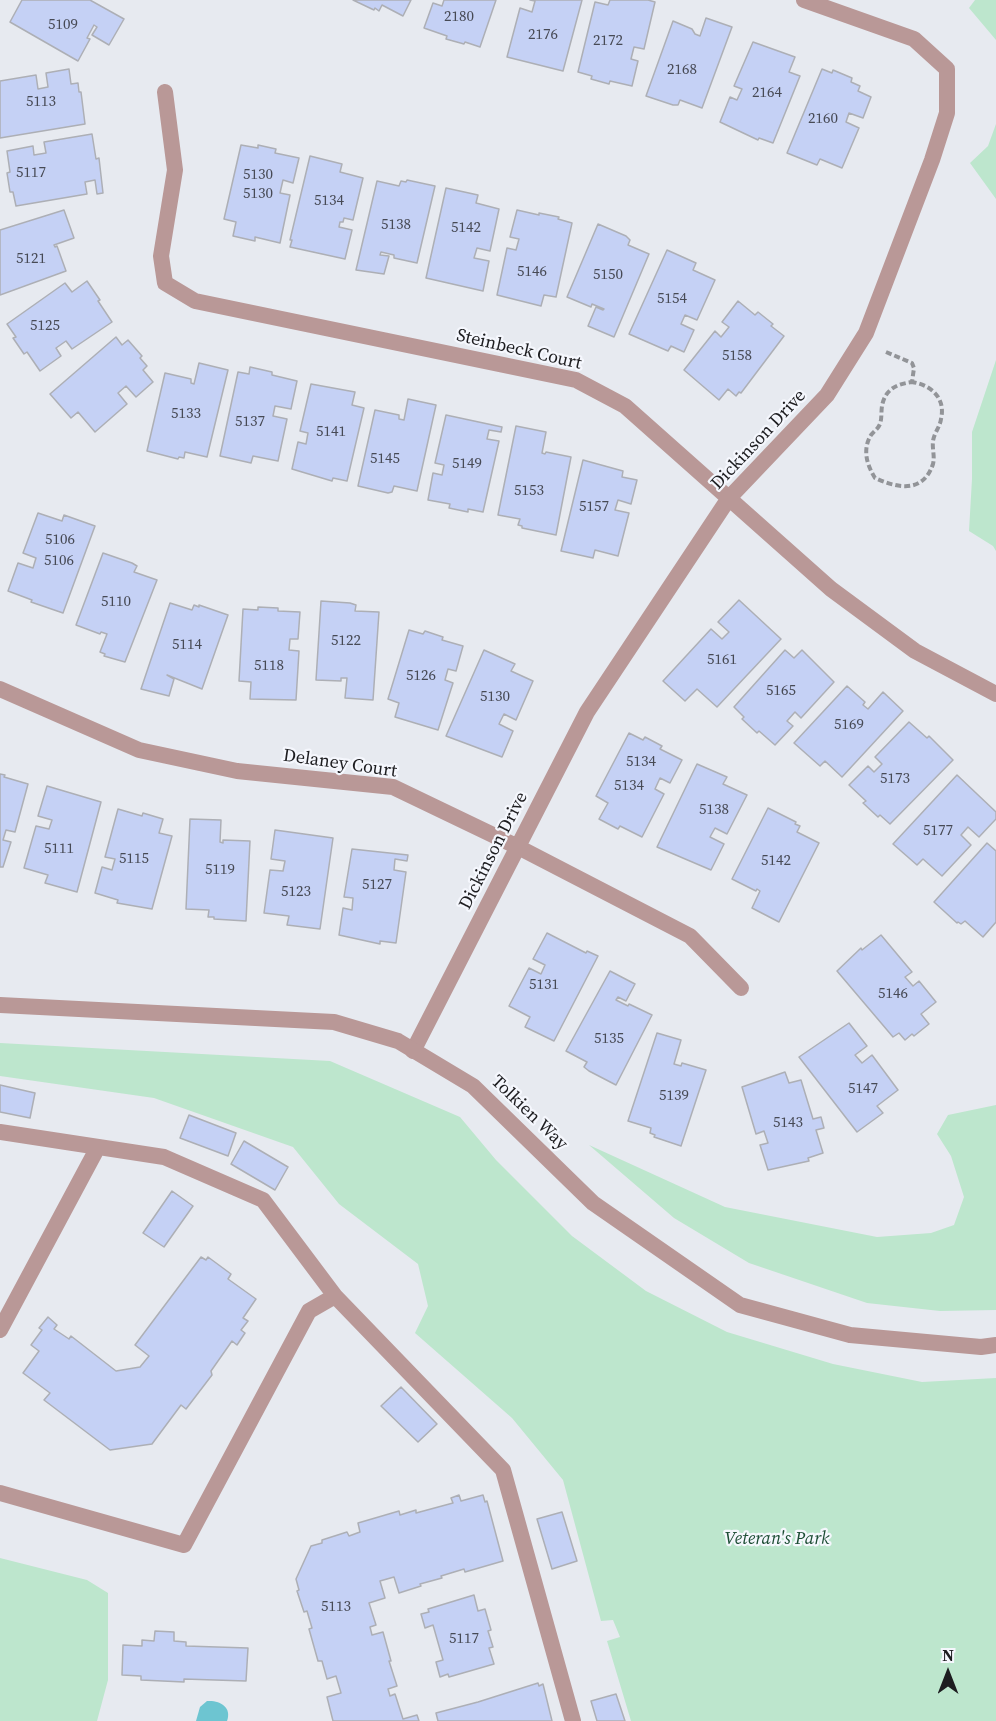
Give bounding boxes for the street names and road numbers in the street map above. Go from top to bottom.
street label: Steinbeck Court [454,325,584,375]
street label: Dickinson Drive [707,385,811,495]
street label: Delaney Court [282,745,398,783]
street label: Dickinson Drive [455,789,533,913]
street label: Tolkien Way [486,1071,572,1155]

